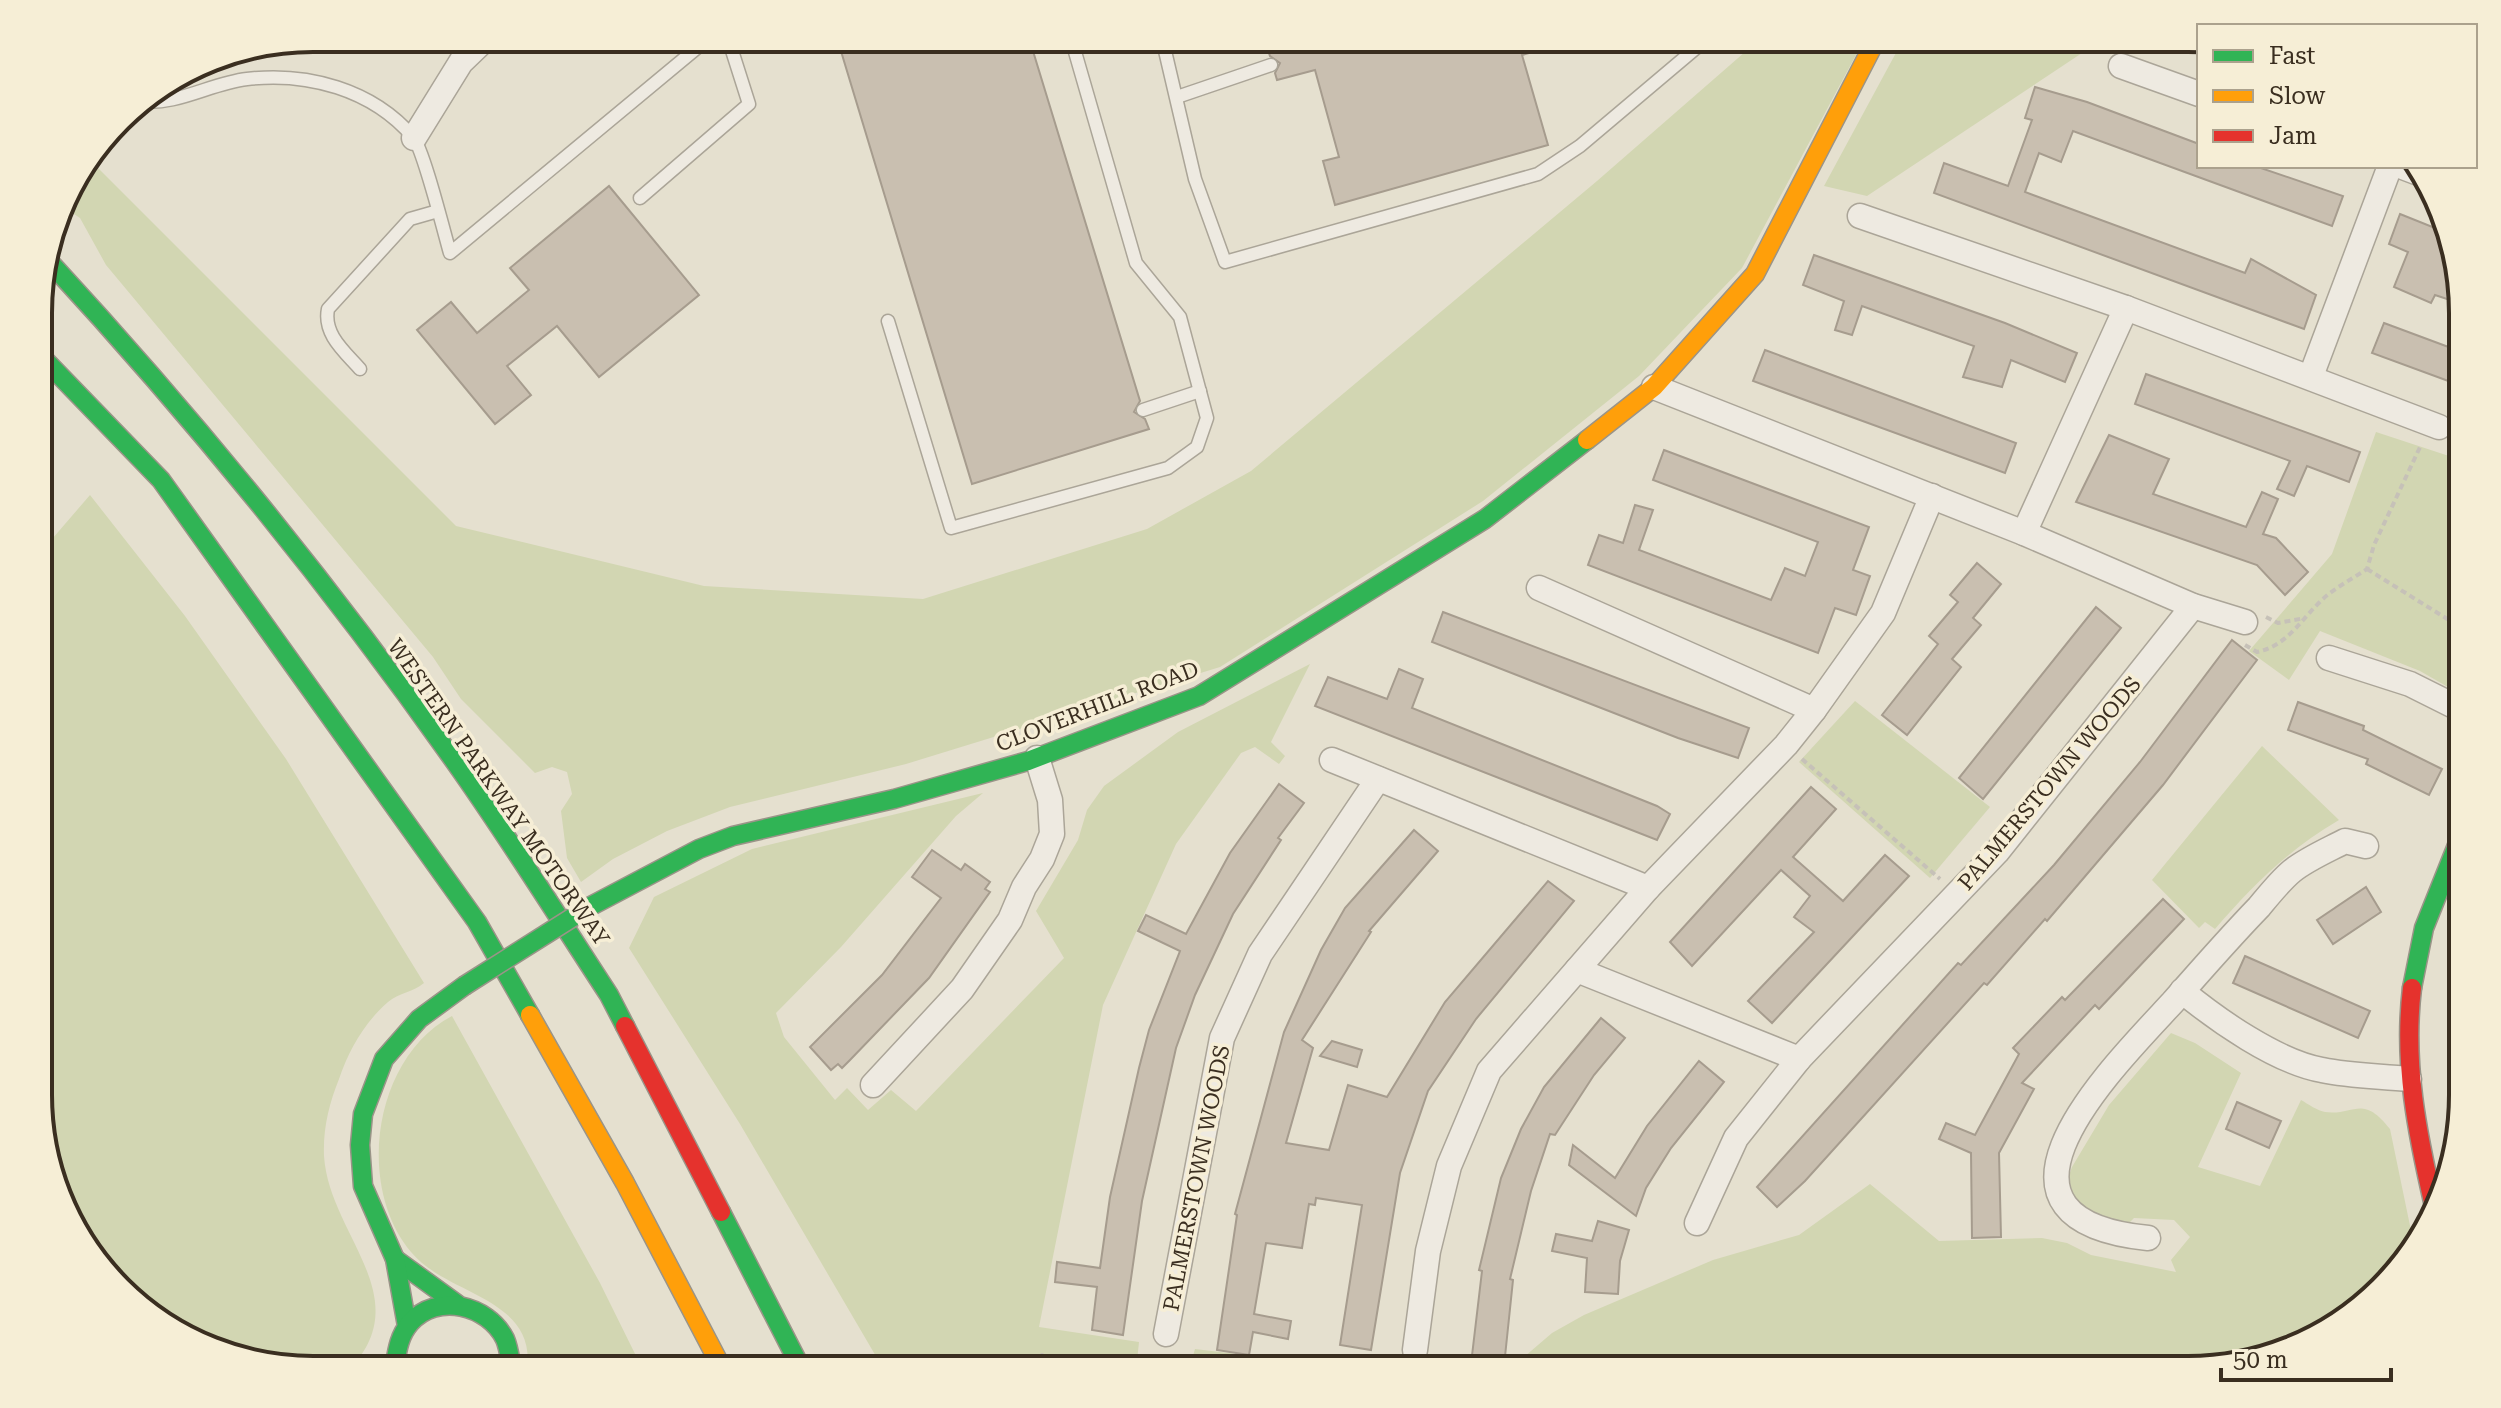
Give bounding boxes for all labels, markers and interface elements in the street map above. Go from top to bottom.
legend [2197,24,2477,168]
text: Fast [2269,42,2316,70]
text: Slow [2269,82,2326,110]
text: Jam [2269,122,2317,150]
street label: WESTERN PARKWAY MOTORWAY [383,634,615,950]
street label: CLOVERHILL ROAD [992,656,1202,757]
street label: PALMERSTOWN WOODS [1953,672,2146,895]
street label: PALMERSTOWN WOODS [1158,1043,1235,1313]
scale bar [2221,1332,2391,1382]
text: 50 m [2233,1346,2288,1374]

